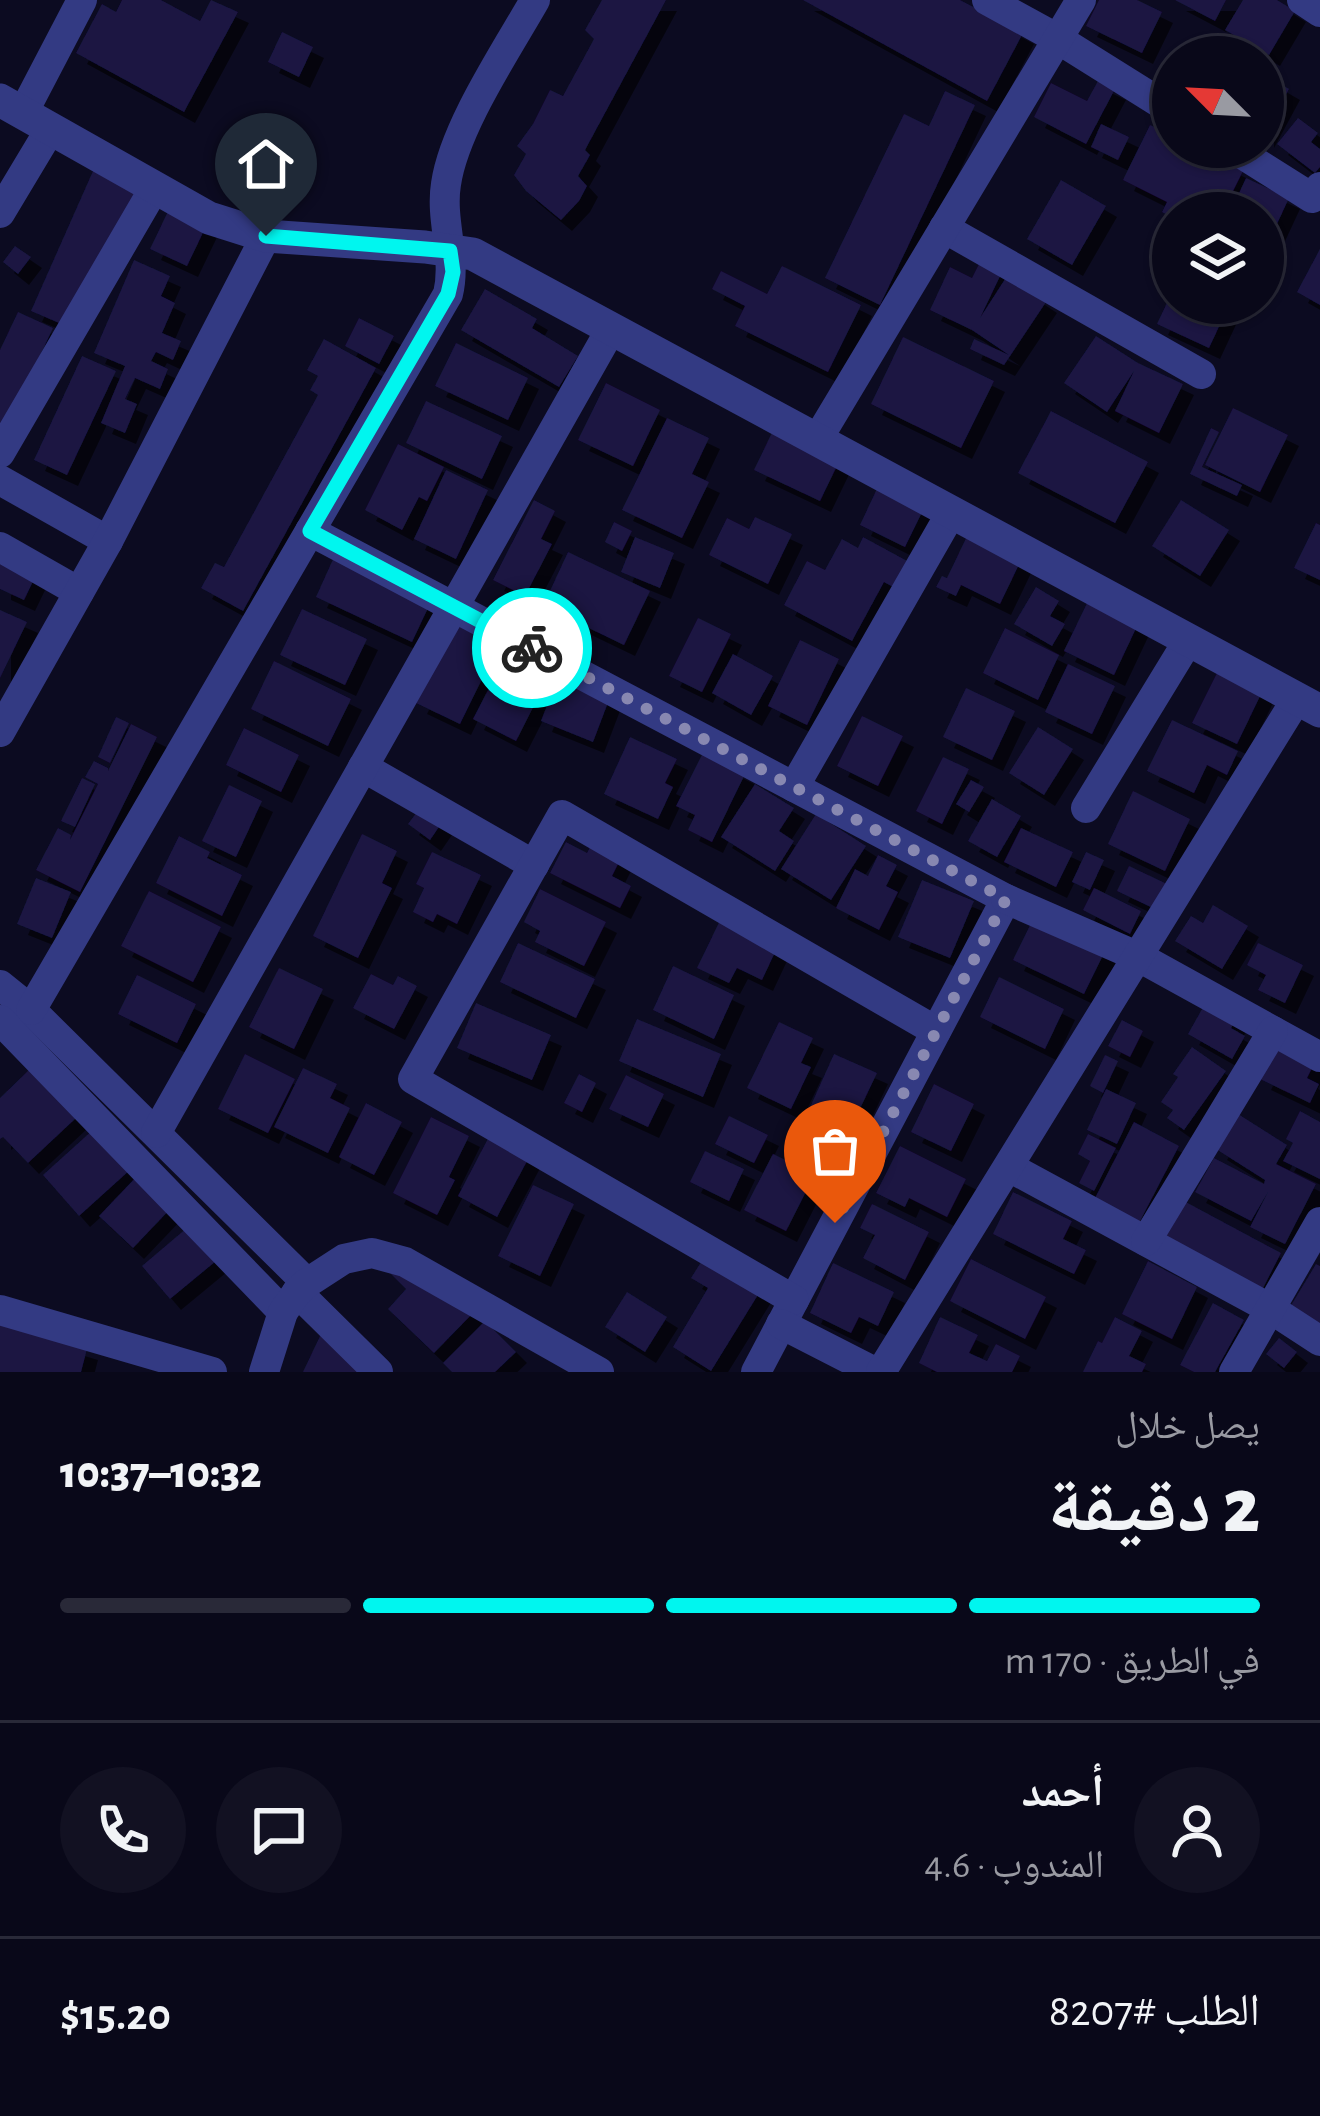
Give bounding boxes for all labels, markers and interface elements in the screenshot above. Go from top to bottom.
north arrow [1152,36,1284,168]
map controls [1152,36,1284,324]
pin [215,113,317,236]
icon: home [233,131,299,197]
button: layers [1152,192,1284,324]
courier [472,588,592,708]
icon: bike [499,615,565,681]
pin [784,1100,886,1223]
icon: bag [802,1118,868,1184]
text: يصل خلال [1115,1407,1260,1446]
text: 10:32–10:37 [60,1451,262,1496]
text: 2 دقيقة [1048,1469,1260,1547]
text: في الطريق · 170 m [1004,1642,1260,1681]
button: phone [60,1767,186,1893]
button: chat [216,1767,342,1893]
button: person [1134,1767,1260,1893]
text: أحمد [1022,1770,1104,1815]
text: المندوب · 4.6 [924,1846,1104,1885]
text: الطلب #8207 [1049,1989,1260,2034]
text: $15.20 [60,1993,171,2038]

